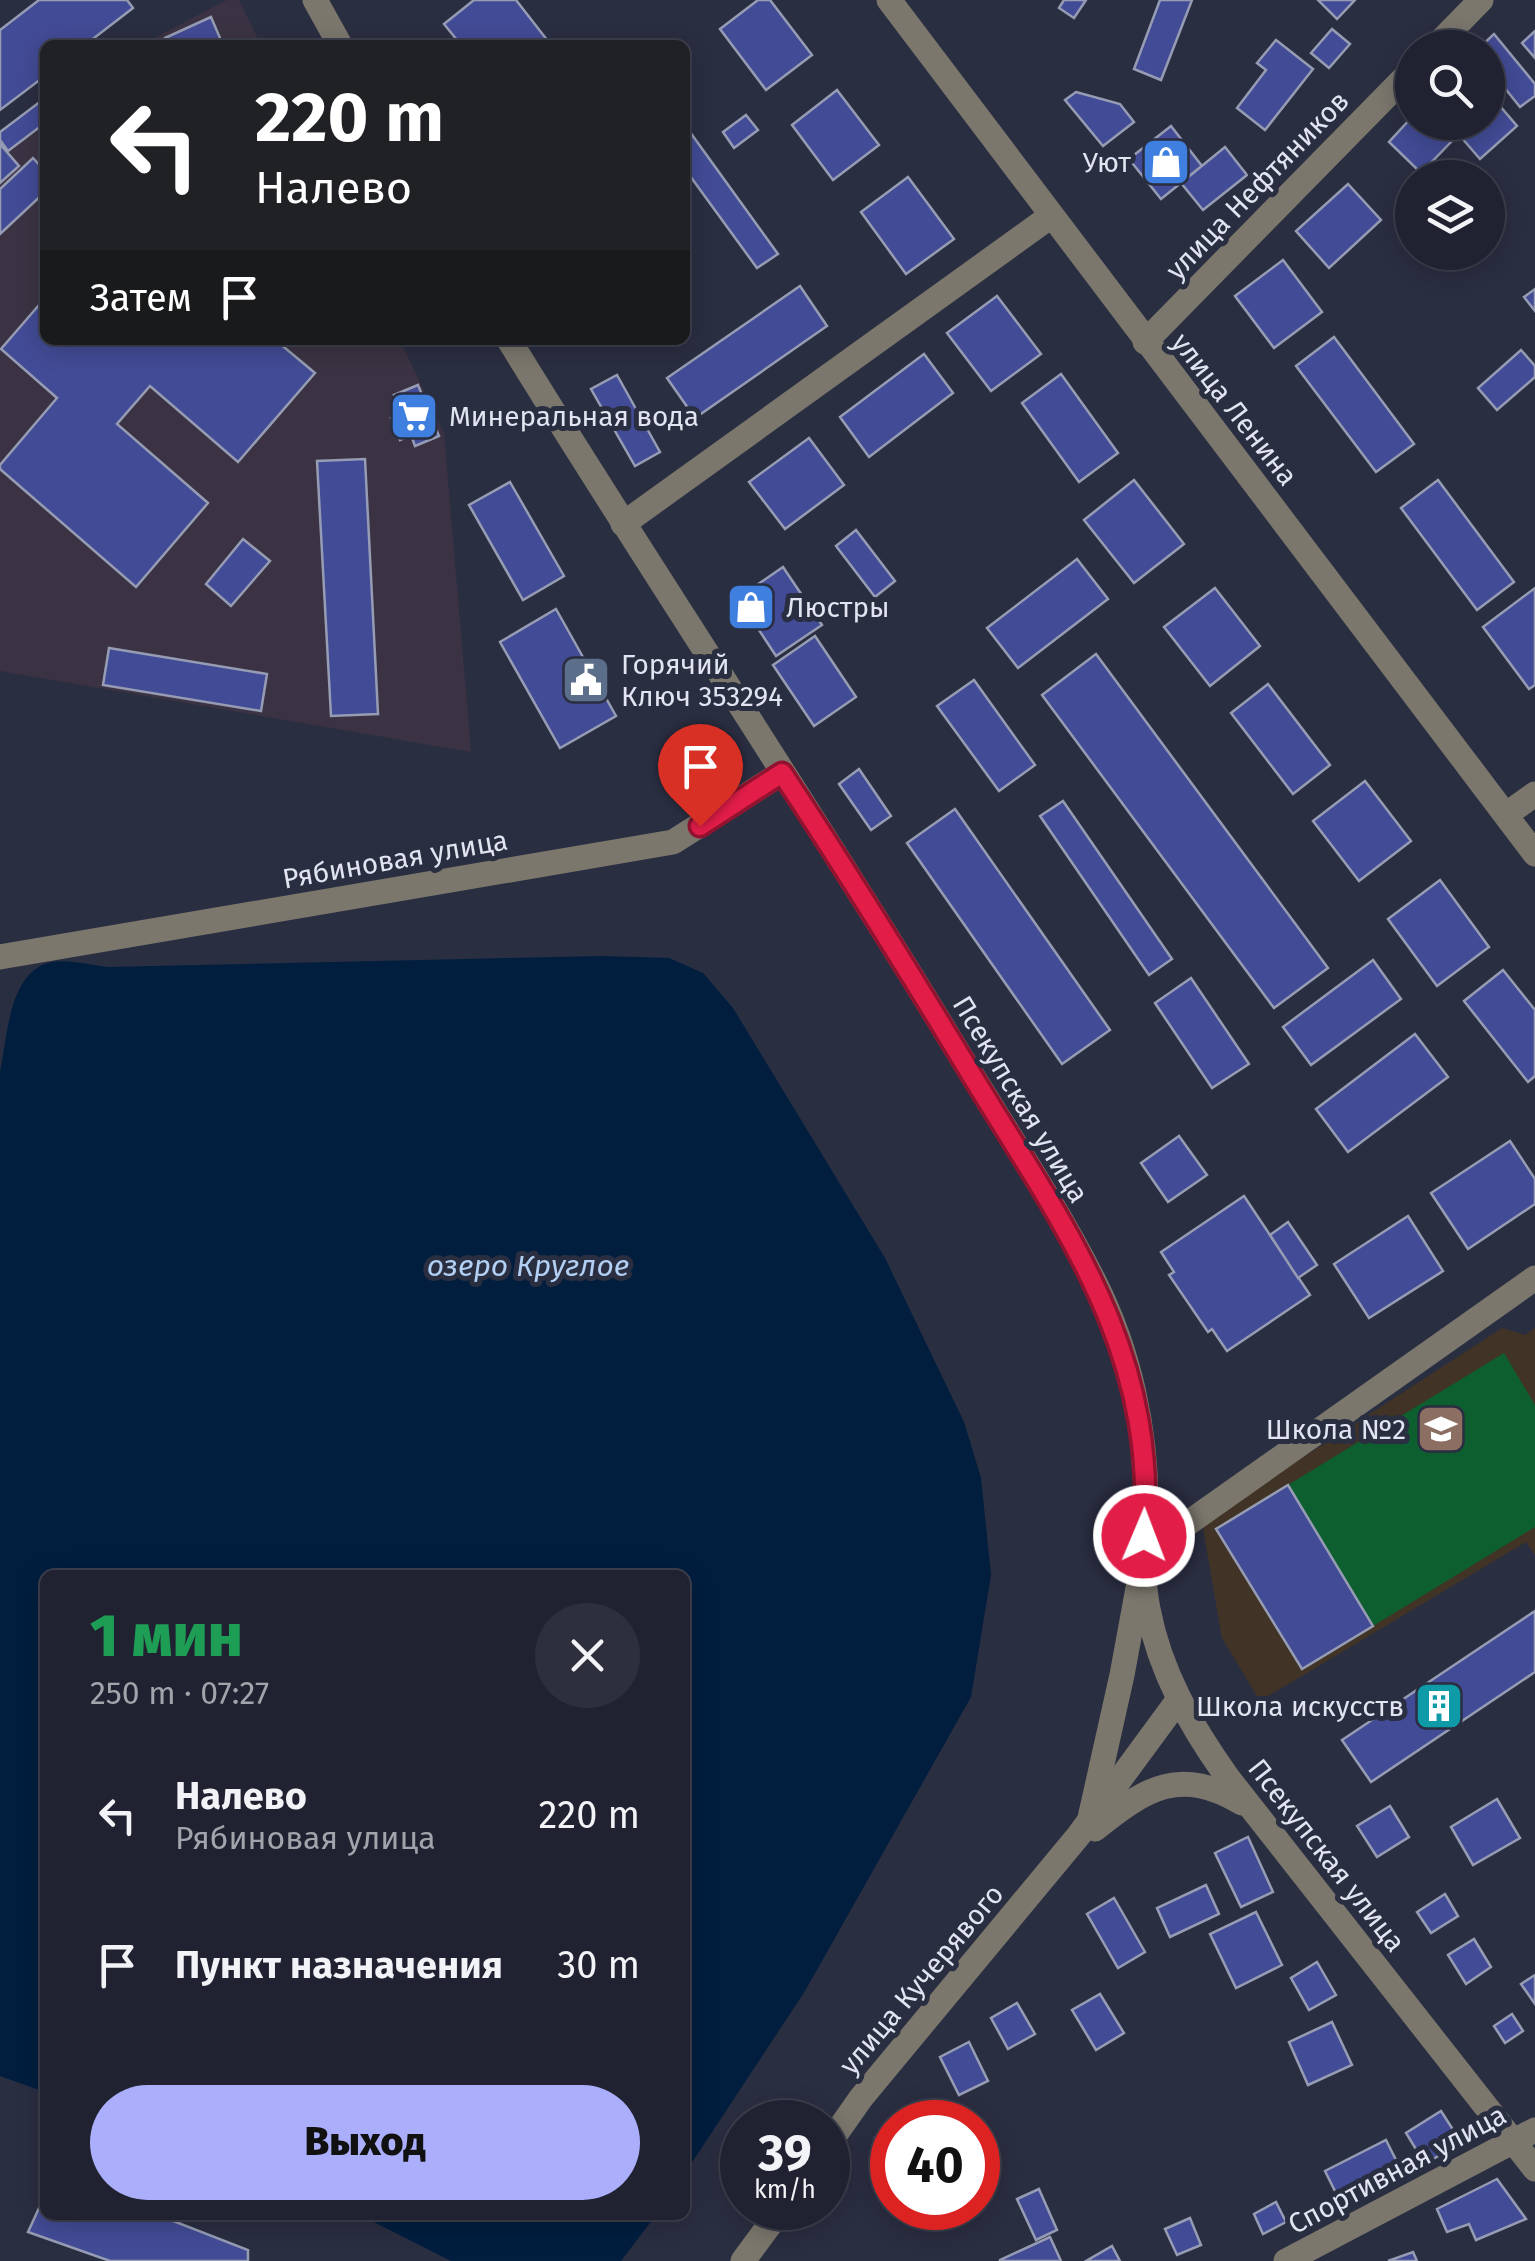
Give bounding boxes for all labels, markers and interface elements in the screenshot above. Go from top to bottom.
map controls [1395,30,1505,270]
button: search [1395,30,1505,140]
text: 220 m [255,76,444,160]
icon: left [90,80,220,210]
street label: улица Нефтяников [1159,84,1356,286]
shop icon: Уют [1140,136,1192,188]
place label: Уют [1083,146,1131,179]
button: layers [1395,160,1505,270]
text: Налево [255,161,412,215]
icon: arrive [212,270,267,325]
text: Затем [90,275,192,321]
street label: улица Ленина [1165,326,1304,492]
supermarket icon: Минеральная вода [388,390,440,442]
place label: Минеральная вода [449,400,699,433]
shop icon: Люстры [725,581,777,633]
place label: Люстры [786,591,890,624]
place label: Горячий Ключ 353294 [621,648,783,713]
public building icon: Горячий Ключ 353294 [560,654,612,706]
pin [658,724,743,827]
icon: arrive [673,739,728,794]
street label: Рябиновая улица [280,823,510,896]
street label: Псекупская улица [946,990,1095,1209]
water label: озеро Круглое [427,1248,629,1284]
school or university icon: Школа №2 [1415,1403,1467,1455]
place label: Школа №2 [1266,1413,1406,1446]
position arrow [1092,1484,1196,1588]
text: 1 мин [90,1600,243,1672]
button: close [535,1603,640,1708]
text: 250 m · 07:27 [90,1674,269,1712]
building icon: Школа искусств [1413,1680,1465,1732]
place label: Школа искусств [1196,1690,1404,1723]
street label: Псекупская улица [1241,1752,1412,1958]
text: Налево [175,1773,307,1819]
icon: left [90,1788,145,1843]
text: 220 m [539,1792,640,1838]
text: Рябиновая улица [175,1819,436,1857]
street label: улица Кучерявого [832,1878,1010,2081]
icon: arrive [90,1938,145,1993]
text: Пункт назначения [175,1942,503,1988]
text: 30 m [557,1942,640,1988]
button: Выход [90,2085,640,2200]
street label: Спортивная улица [1283,2098,1512,2241]
speed limit sign: 40 [870,2100,1000,2230]
text: 39 [758,2123,812,2183]
text: km/h [754,2175,816,2205]

